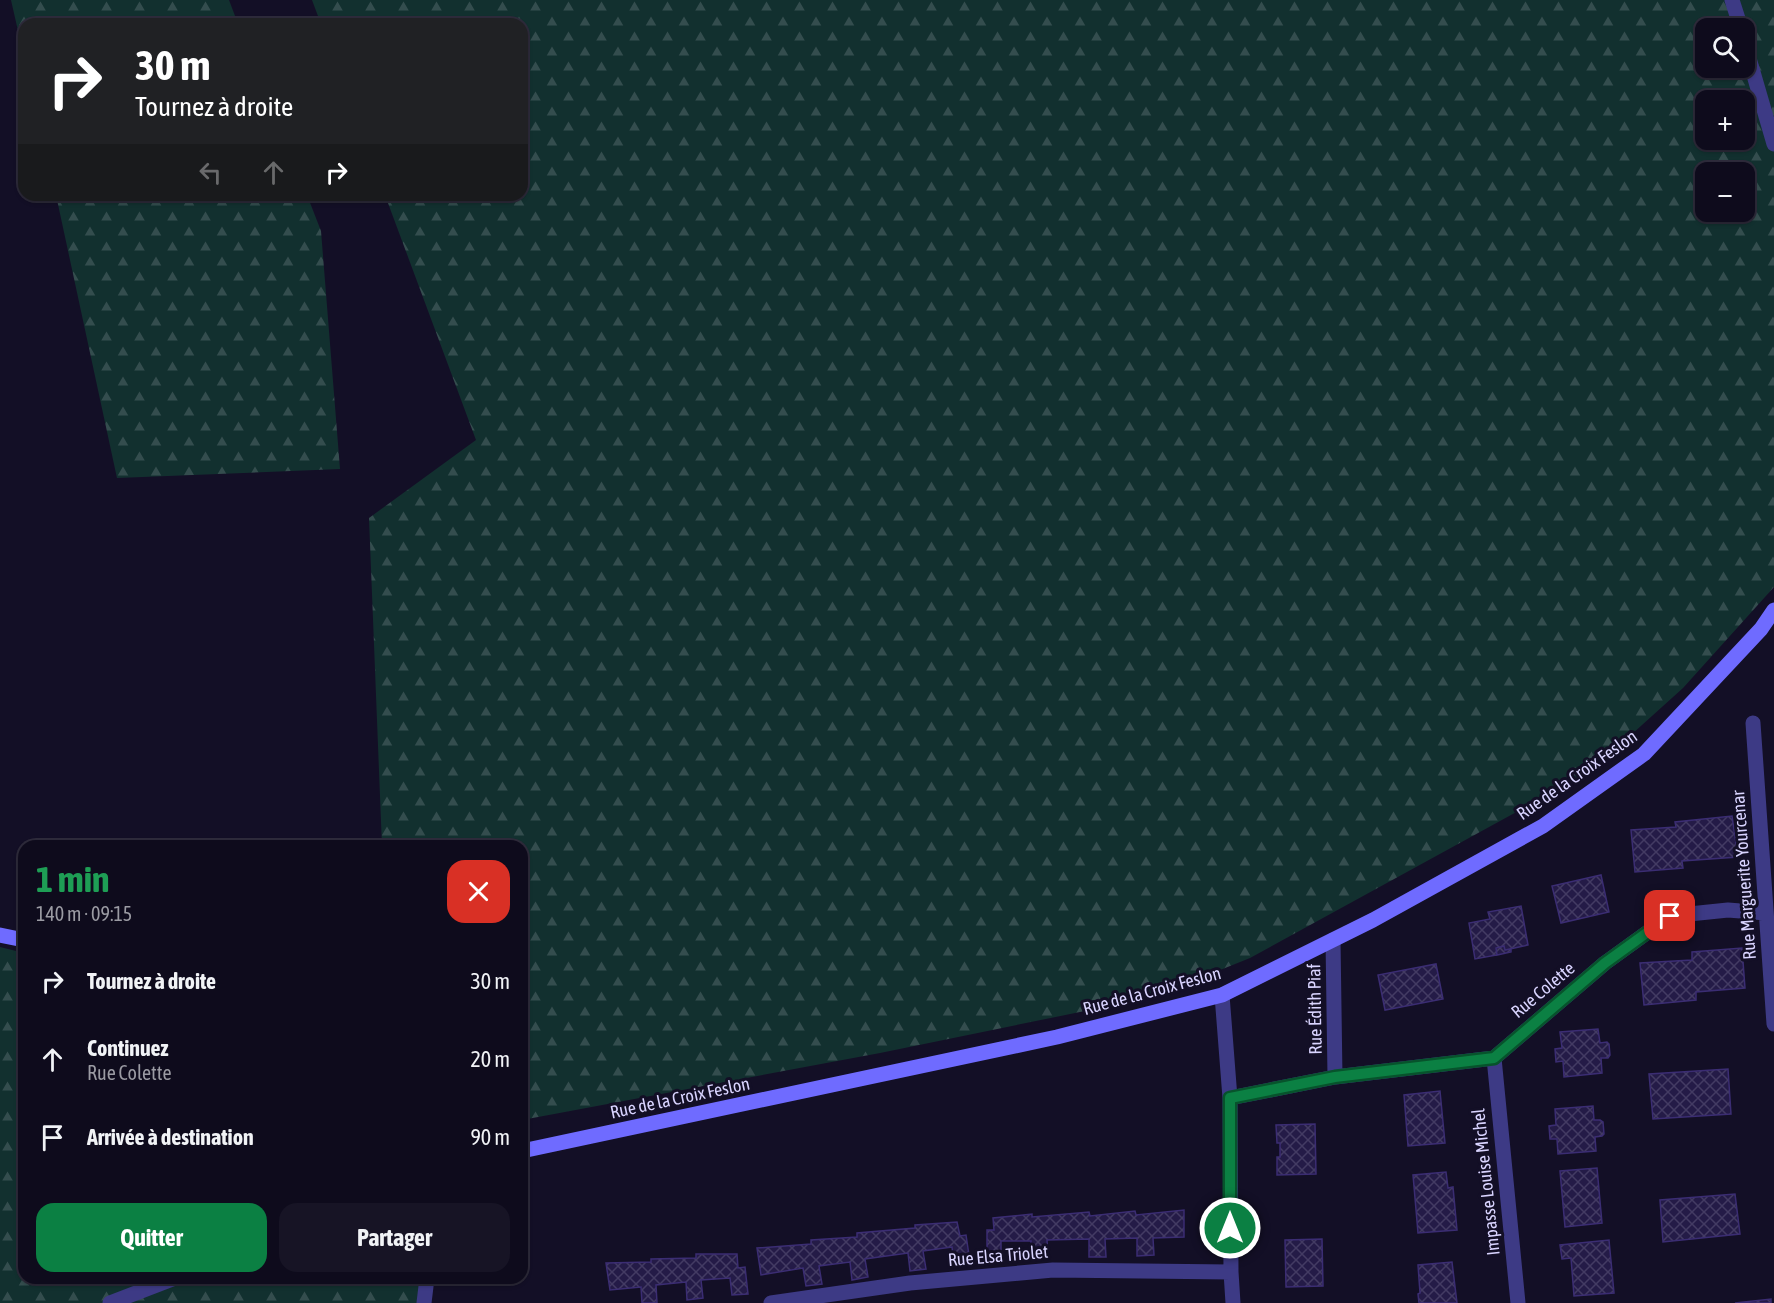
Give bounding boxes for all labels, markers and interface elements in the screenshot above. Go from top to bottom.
map controls [1695,18,1755,222]
button: search [1695,18,1755,78]
text: 30 m [135,41,210,89]
icon: right [36,42,114,120]
button: + [1695,90,1755,150]
text: Tournez à droite [135,91,293,122]
icon: left [194,156,227,189]
icon: ahead [257,156,290,189]
icon: right [320,156,353,189]
button: − [1695,162,1755,222]
street label: Rue de la Croix Feslon [1513,725,1641,824]
street label: Rue Marguerite Yourcenar [1727,789,1760,960]
text: 1 min [36,858,110,900]
button: close [447,860,510,923]
pin [1644,890,1695,941]
icon: arrive [1653,899,1686,932]
text: 140 m · 09:15 [36,902,132,925]
street label: Rue Colette [1507,957,1579,1022]
street label: Rue de la Croix Feslon [1081,962,1223,1019]
street label: Rue Édith Piaf [1303,963,1326,1055]
icon: right [36,965,69,998]
text: Tournez à droite [87,968,216,994]
text: 30 m [470,968,510,994]
text: Continuez [87,1035,169,1061]
icon: ahead [36,1043,69,1076]
text: 20 m [470,1046,510,1072]
text: Rue Colette [87,1061,171,1084]
street label: Rue de la Croix Feslon [608,1072,752,1123]
street label: Impasse Louise Michel [1467,1107,1504,1257]
icon: arrive [36,1121,69,1154]
text: Arrivée à destination [87,1124,254,1150]
text: 90 m [470,1124,510,1150]
position arrow [1198,1196,1262,1260]
button: Quitter [36,1203,267,1272]
button: Partager [279,1203,510,1272]
street label: Rue Elsa Triolet [947,1241,1049,1270]

